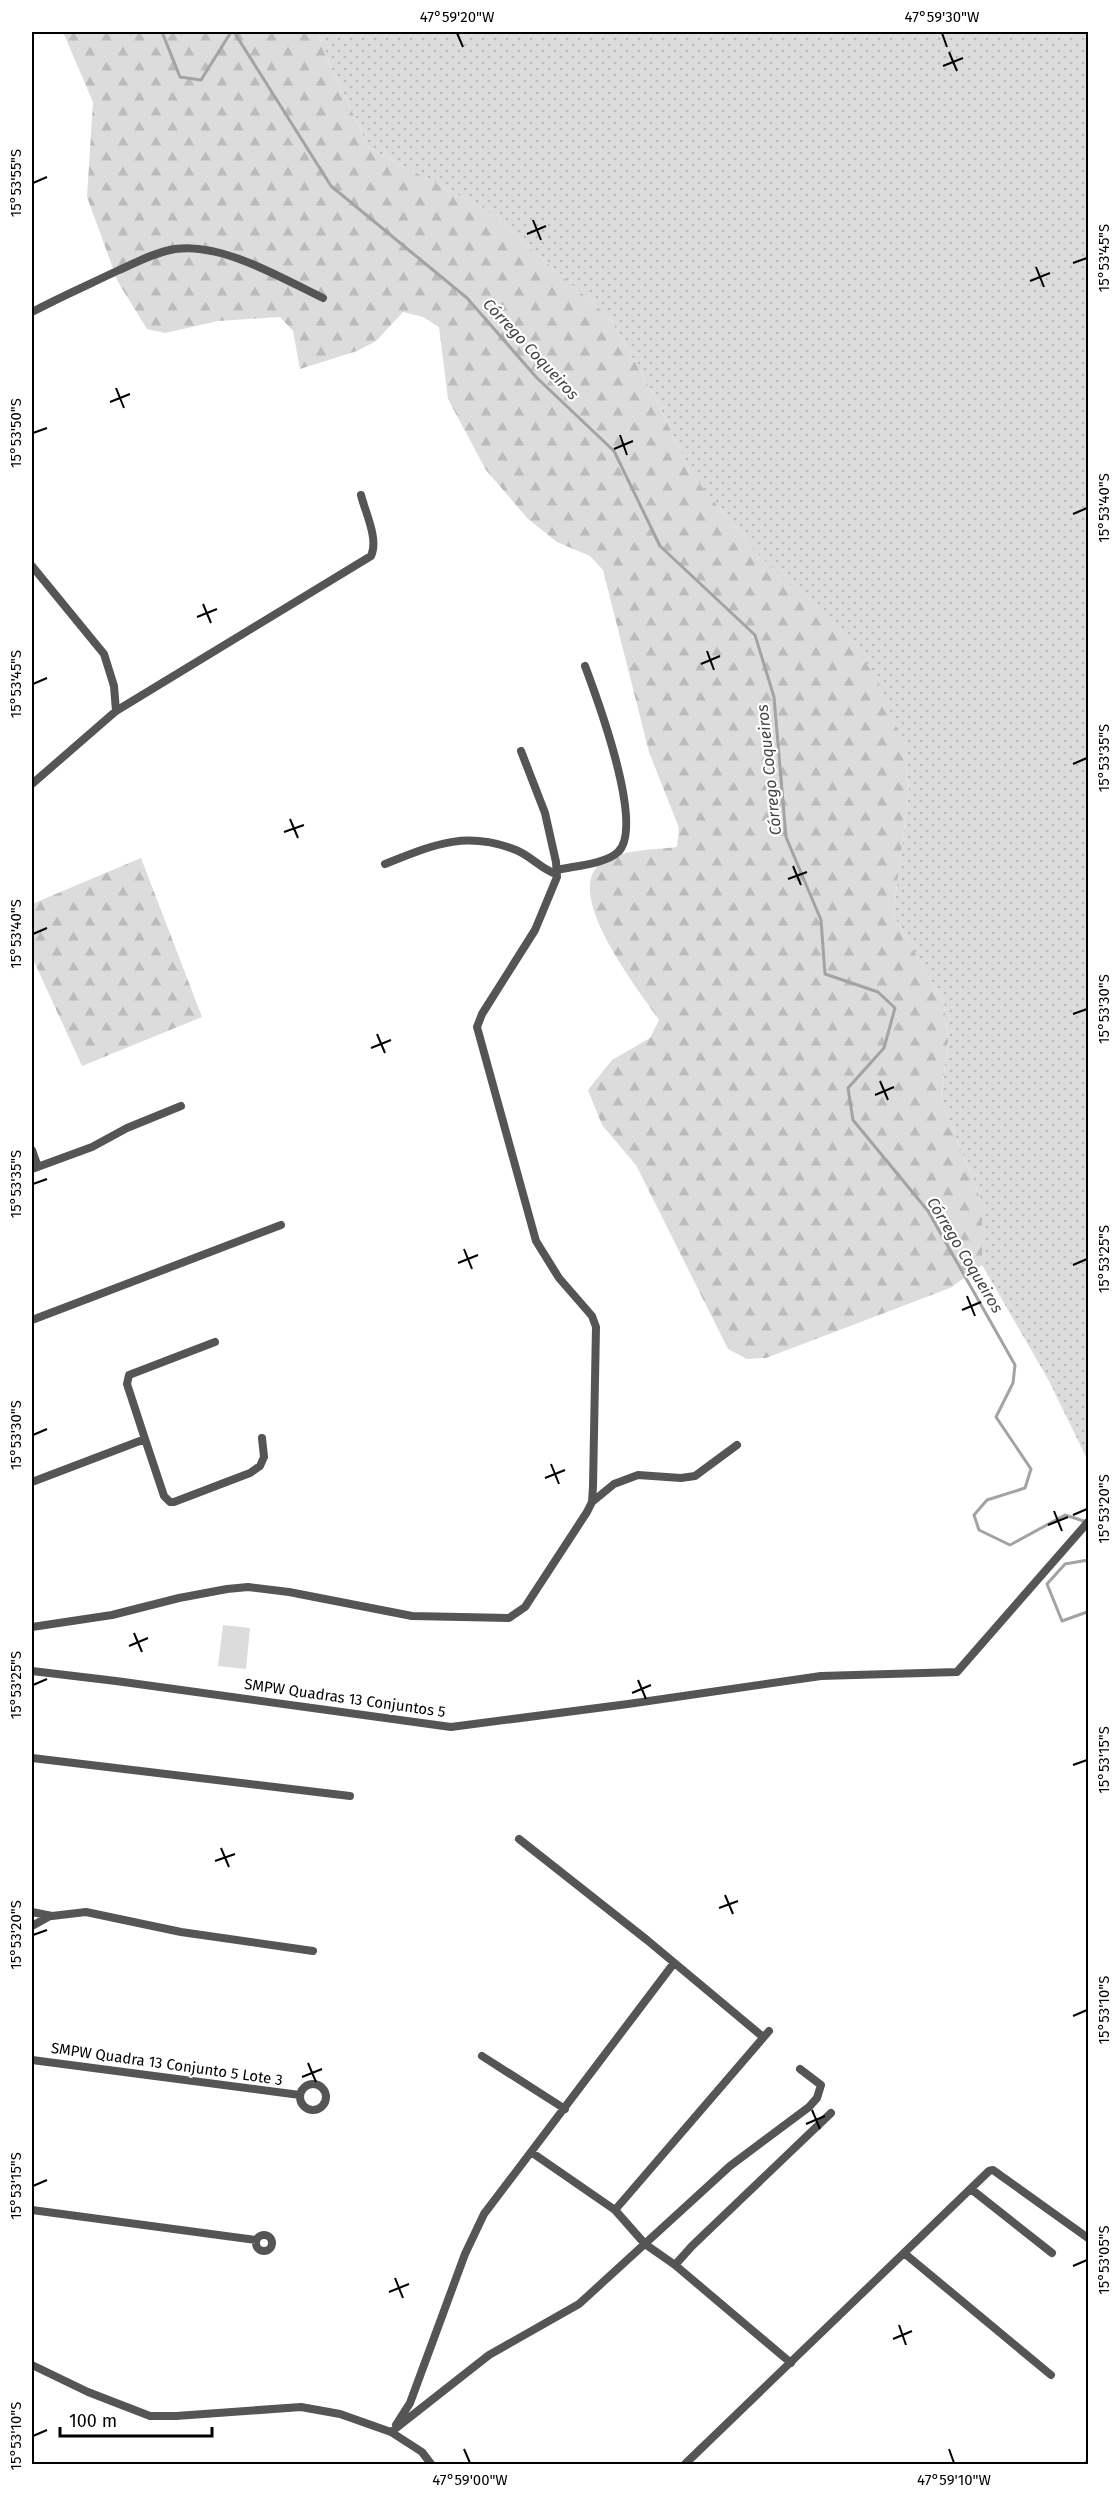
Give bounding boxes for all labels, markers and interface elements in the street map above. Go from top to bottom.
text: 47°59'20"W [420,8,495,26]
text: 47°59'30"W [905,8,980,26]
text: 15°53'55"S [7,149,25,217]
text: 15°53'45"S [1095,224,1113,292]
water label: Córrego Coqueiros [479,294,583,404]
text: 15°53'50"S [7,398,25,468]
text: 15°53'40"S [1095,473,1113,543]
text: 15°53'45"S [7,650,25,718]
water label: Córrego Coqueiros [753,704,785,836]
text: 15°53'35"S [1095,724,1113,792]
text: 15°53'40"S [7,899,25,969]
text: 15°53'30"S [1095,974,1113,1044]
text: 15°53'35"S [7,1150,25,1218]
water label: Córrego Coqueiros [923,1194,1007,1316]
text: 15°53'25"S [1095,1225,1113,1293]
text: 15°53'30"S [7,1400,25,1470]
text: 15°53'20"S [1095,1474,1113,1544]
text: 15°53'25"S [7,1651,25,1719]
street label: SMPW Quadras 13 Conjuntos 5 [243,1675,447,1721]
text: 15°53'15"S [1095,1726,1113,1794]
text: 15°53'20"S [7,1900,25,1970]
text: 15°53'10"S [1095,1976,1113,2044]
street label: SMPW Quadra 13 Conjunto 5 Lote 3 [50,2039,284,2089]
text: 15°53'15"S [7,2152,25,2220]
text: 15°53'05"S [1095,2225,1113,2295]
scale bar [60,2400,212,2438]
text: 15°53'10"S [7,2402,25,2470]
text: 100 m [69,2410,117,2432]
text: 47°59'00"W [432,2471,508,2489]
text: 47°59'10"W [917,2471,992,2489]

